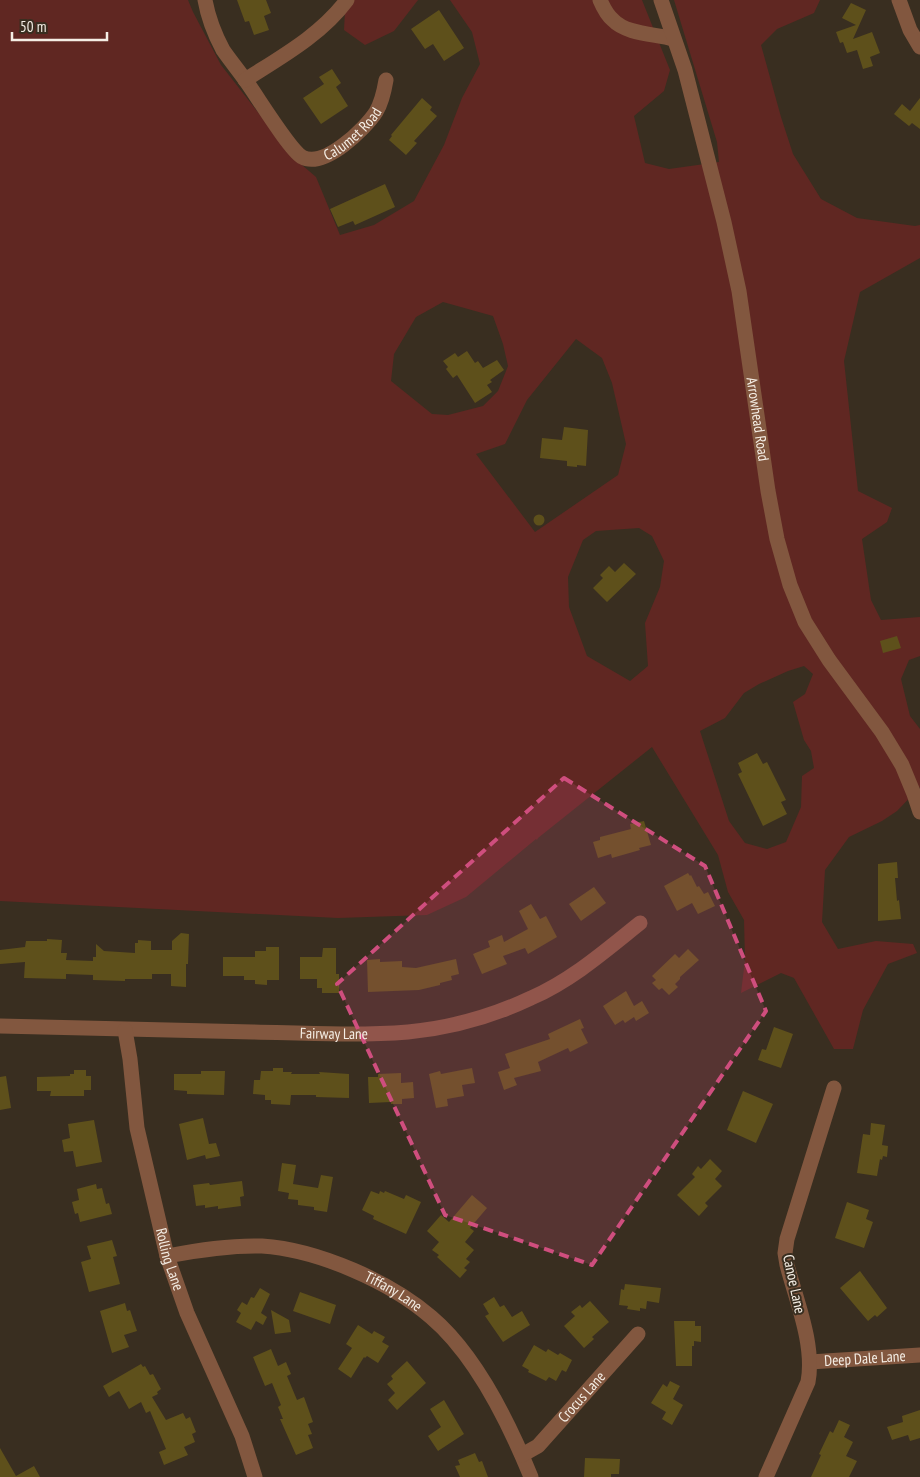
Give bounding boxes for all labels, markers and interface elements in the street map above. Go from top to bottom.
scale bar [12,10,108,42]
text: 50 m [20,17,46,36]
street label: Calumet Road [320,104,385,164]
street label: Arrowhead Road [743,376,774,462]
street label: Fairway Lane [300,1023,368,1043]
street label: Rolling Lane [152,1226,188,1293]
street label: Canoe Lane [779,1253,810,1315]
street label: Tiffany Lane [362,1267,426,1315]
street label: Deep Dale Lane [824,1346,906,1370]
street label: Crocus Lane [554,1367,609,1426]

